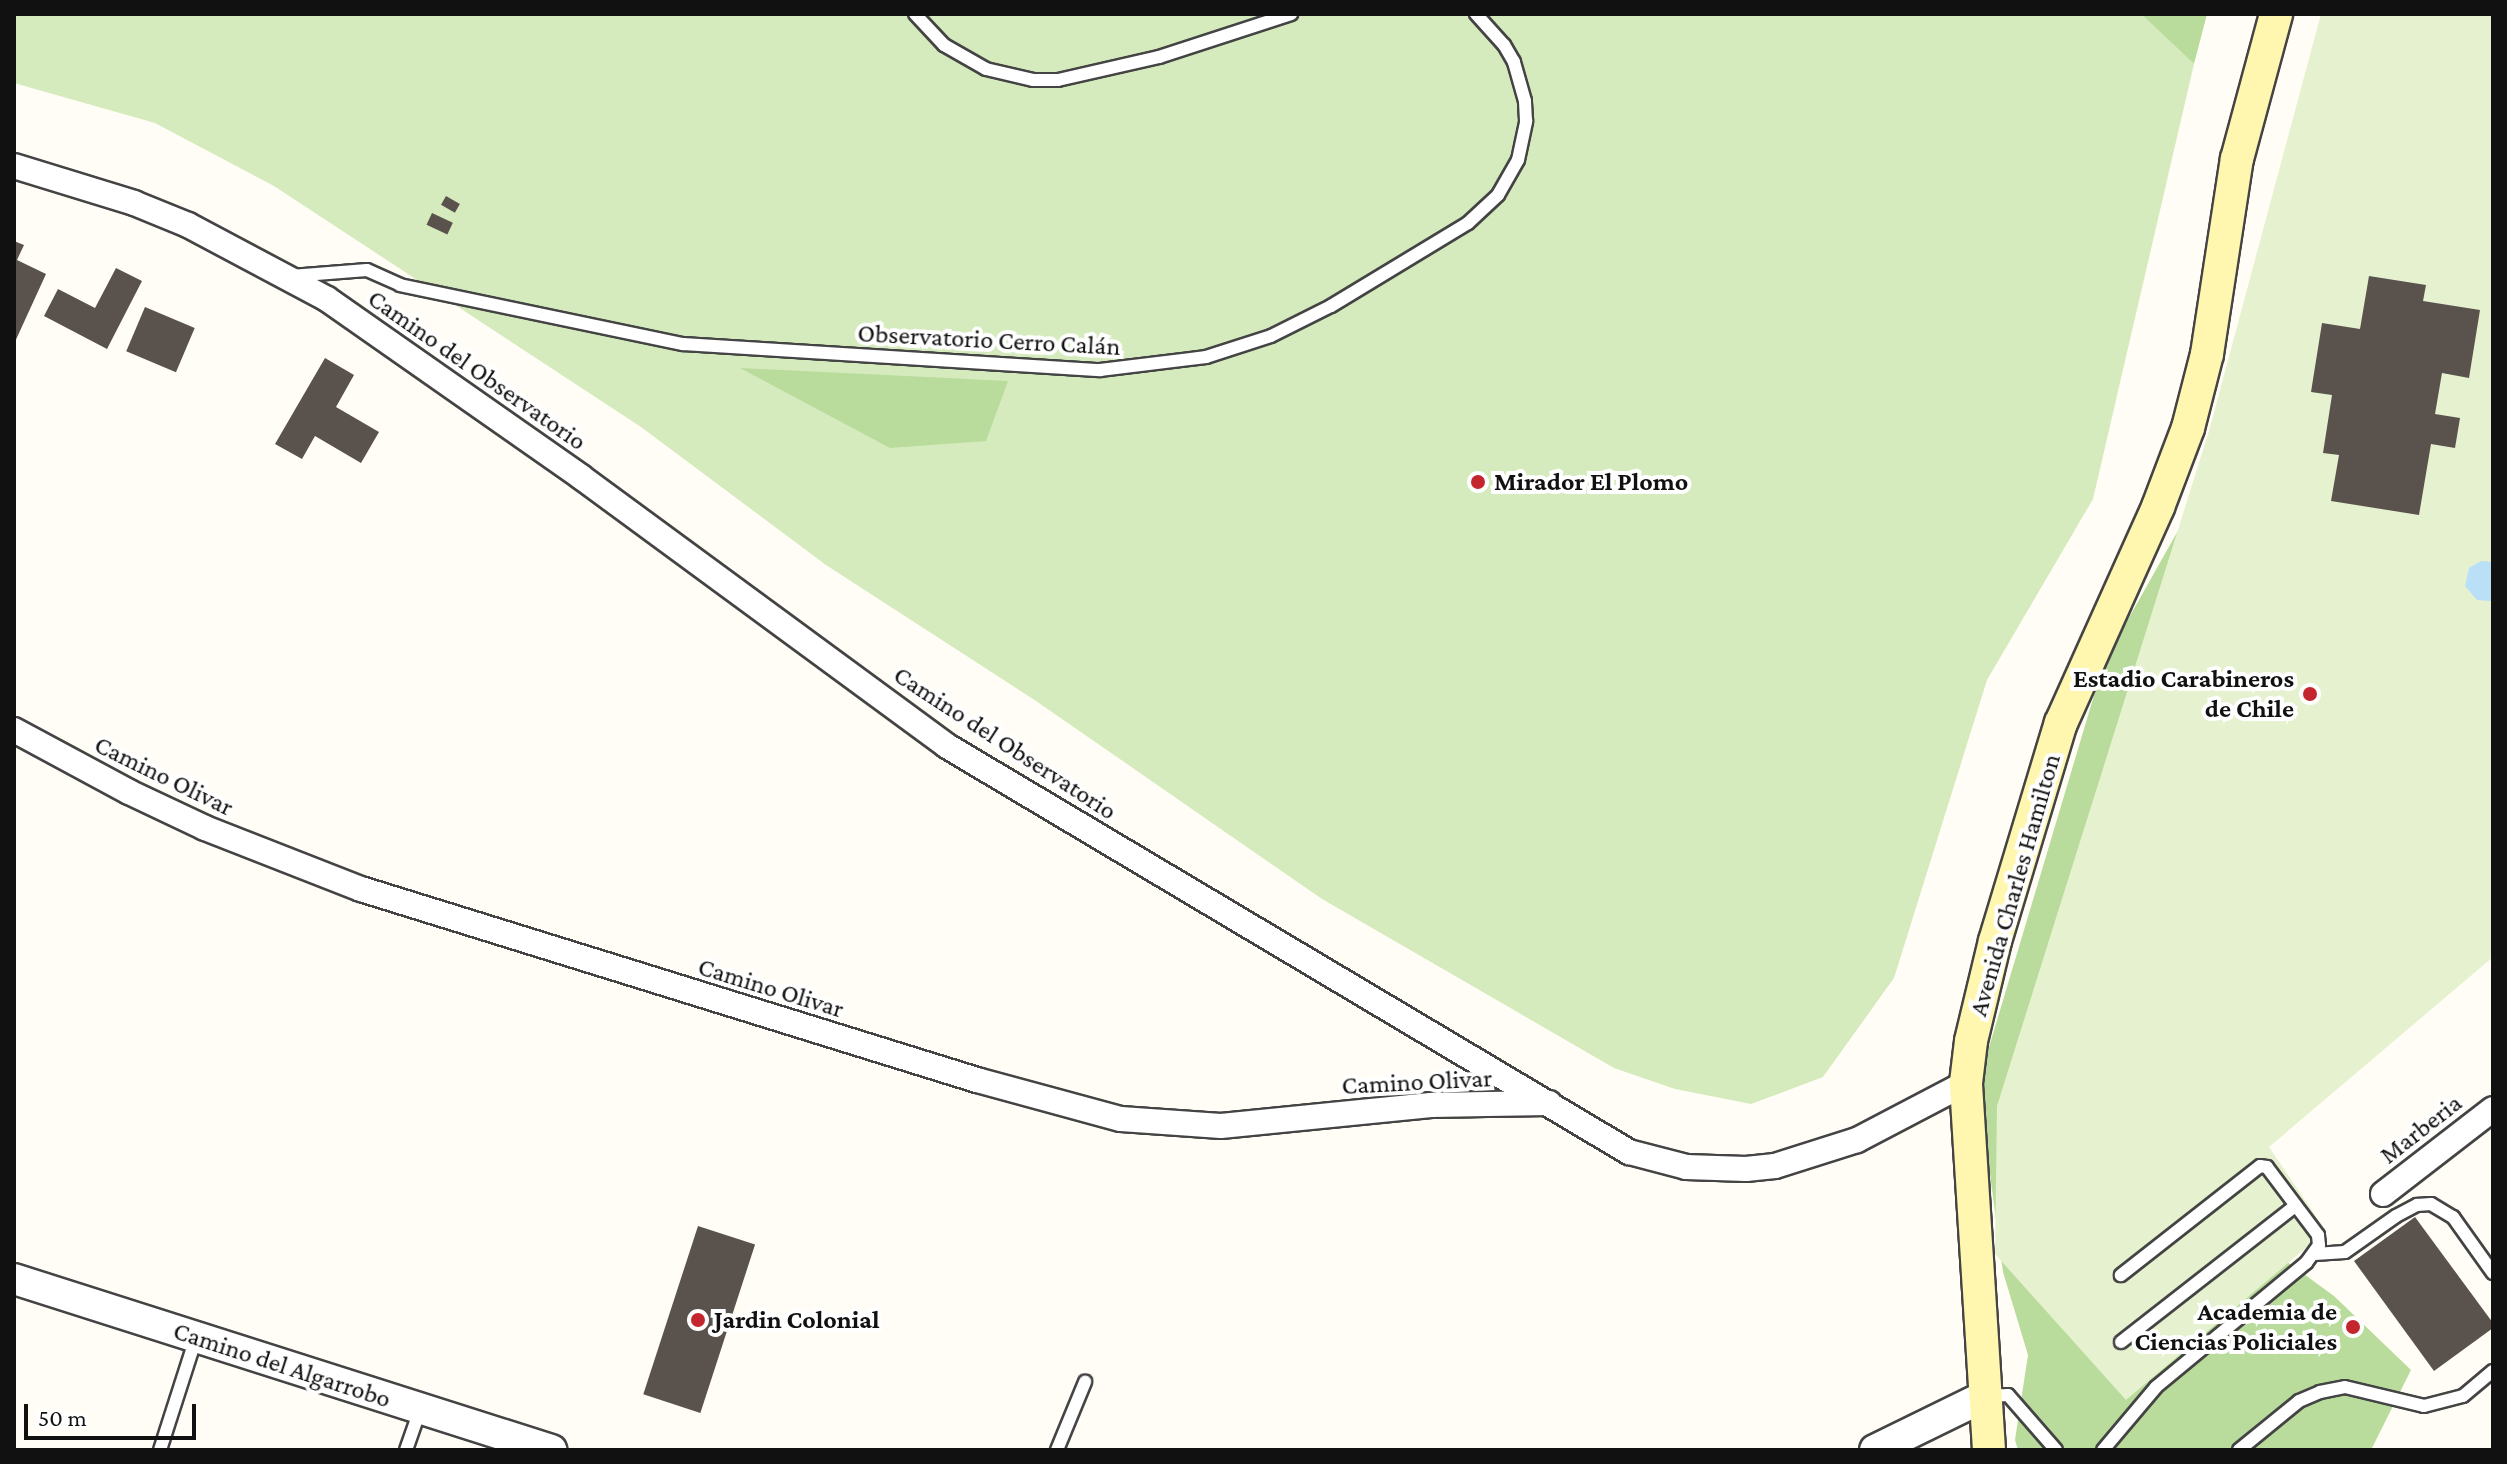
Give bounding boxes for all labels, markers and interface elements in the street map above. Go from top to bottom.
street label: Camino del Observatorio [362,283,592,457]
street label: Observatorio Cerro Calán [857,318,1121,362]
place label: Mirador El Plomo [1494,466,1688,498]
marker: Mirador El Plomo [1469,473,1487,491]
street label: Camino del Observatorio [888,659,1122,827]
place label: Estadio Carabineros de Chile [2073,663,2294,724]
marker: Estadio Carabineros de Chile [2301,685,2319,703]
street label: Camino Olivar [89,729,239,823]
street label: Avenida Charles Hamilton [1963,750,2067,1020]
street label: Camino Olivar [694,951,848,1025]
street label: Camino Olivar [1341,1062,1493,1102]
street label: Marberia [2374,1087,2468,1171]
place label: Academia de Ciencias Policiales [2135,1296,2337,1358]
place label: Jardin Colonial [714,1304,880,1336]
marker: Jardin Colonial [689,1311,707,1329]
street label: Camino del Algarrobo [169,1315,395,1415]
marker: Academia de Ciencias Policiales [2344,1318,2362,1336]
scale bar [28,1388,200,1438]
text: 50 m [38,1404,87,1431]

